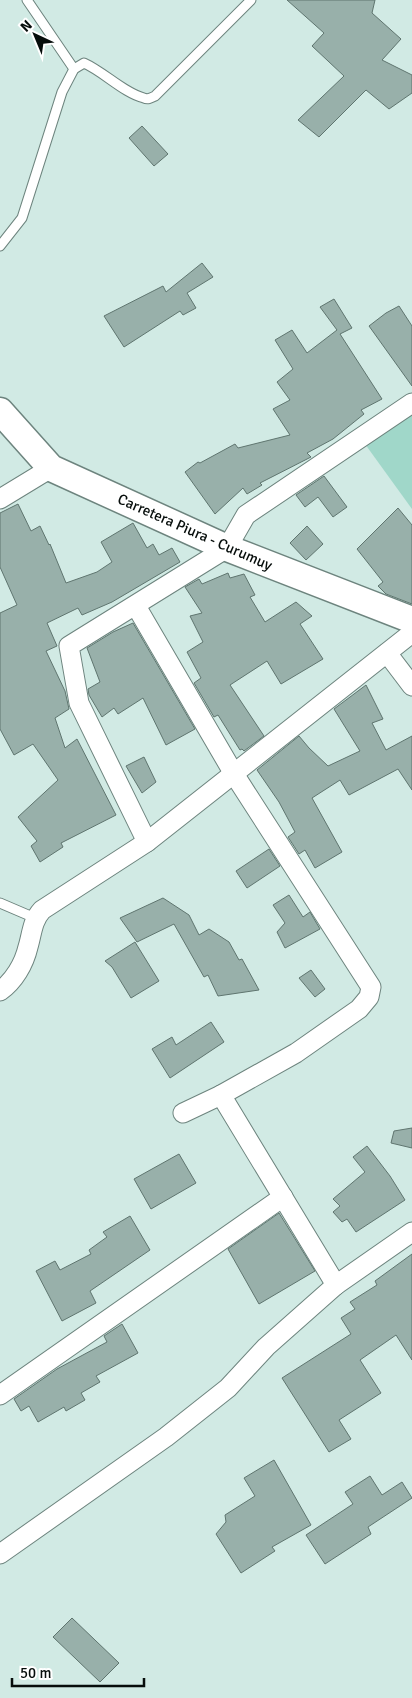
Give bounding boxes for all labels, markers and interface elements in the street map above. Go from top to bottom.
north arrow [10,10,60,60]
text: N [17,17,36,36]
street label: Carretera Piura - Curumuy [115,490,275,574]
scale bar [12,1656,145,1688]
text: 50 m [20,1664,51,1682]

